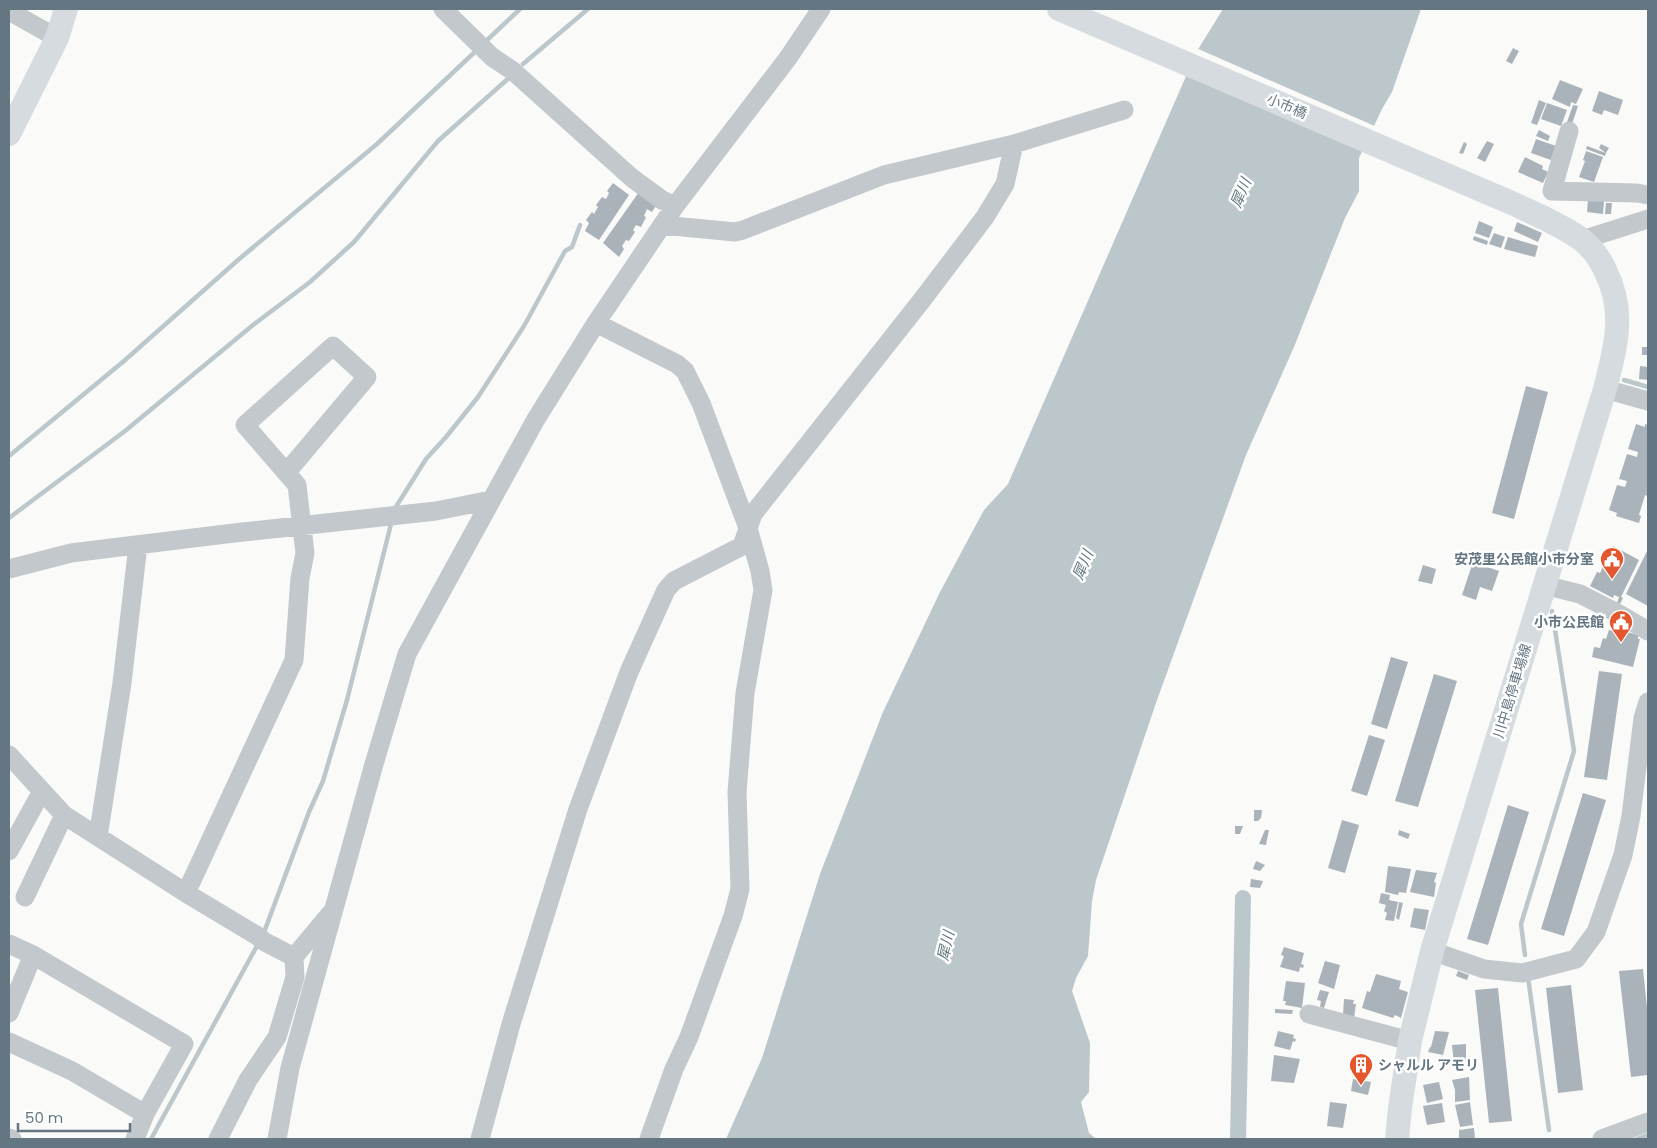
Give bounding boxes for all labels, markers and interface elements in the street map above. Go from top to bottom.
street label: 小市橋 [1264,89,1310,123]
water label: 犀川 [1225,173,1257,211]
water label: 犀川 [1067,545,1099,583]
public building icon: 安茂里公民館小市分室 [1599,546,1625,580]
place label: 安茂里公民館小市分室 [1454,549,1594,569]
public building icon: 小市公民館 [1608,609,1634,643]
place label: 小市公民館 [1534,612,1604,632]
street label: 川中島停車場線 [1488,641,1536,741]
water label: 犀川 [932,927,960,963]
building icon: シャルル アモリ [1348,1052,1374,1086]
place label: シャルル アモリ [1378,1055,1479,1075]
scale bar [18,1100,130,1132]
text: 50 m [25,1107,63,1128]

